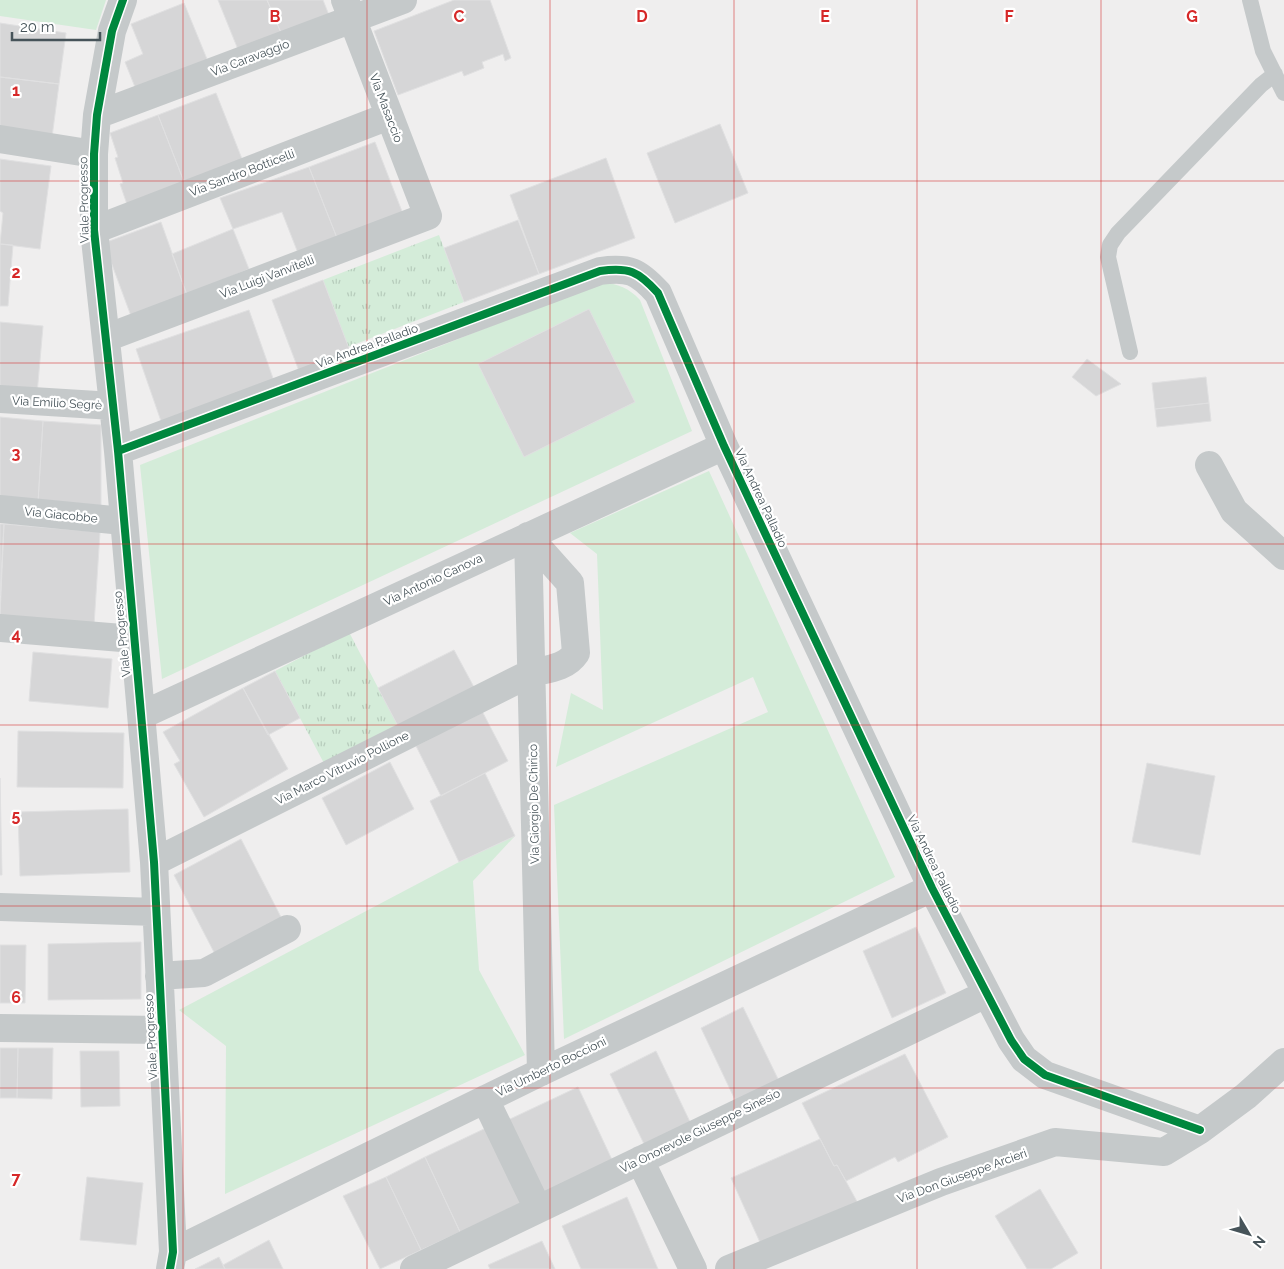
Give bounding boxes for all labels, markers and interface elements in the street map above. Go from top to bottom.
text: B [270,7,281,26]
text: C [454,7,465,26]
text: D [636,7,648,26]
text: E [820,7,830,26]
text: F [1004,7,1014,26]
text: G [1186,7,1198,26]
scale bar [12,10,100,42]
text: 20 m [20,18,55,36]
street label: Via Caravaggio [209,37,291,79]
street label: Via Masaccio [366,72,406,144]
text: 1 [12,81,20,100]
street label: Via Sandro Botticelli [188,147,296,199]
street label: Viale Progresso [76,157,92,243]
street label: Via Luigi Vanvitelli [218,253,316,301]
text: 2 [11,263,21,282]
street label: Via Andrea Palladio [314,321,420,371]
street label: Via Emilio Segrè [12,394,102,412]
text: 3 [12,444,21,463]
street label: Via Andrea Palladio [732,446,790,550]
street label: Via Giacobbe [24,504,98,526]
street label: Via Antonio Canova [381,551,485,609]
street label: Viale Progresso [111,590,133,678]
text: 4 [11,625,21,644]
street label: Via Marco Vitruvio Pollione [273,728,411,808]
street label: Via Giorgio De Chirico [526,744,542,864]
text: 5 [12,806,21,825]
street label: Via Andrea Palladio [904,813,964,915]
text: 6 [11,988,21,1007]
street label: Viale Progresso [142,993,160,1081]
street label: Via Umberto Boccioni [494,1034,608,1100]
street label: Via Onorevole Giuseppe Sinesio [618,1086,782,1176]
street label: Via Don Giuseppe Arcieri [895,1146,1029,1206]
text: 7 [12,1169,21,1188]
north arrow [1224,1209,1274,1259]
text: N [1250,1233,1269,1251]

